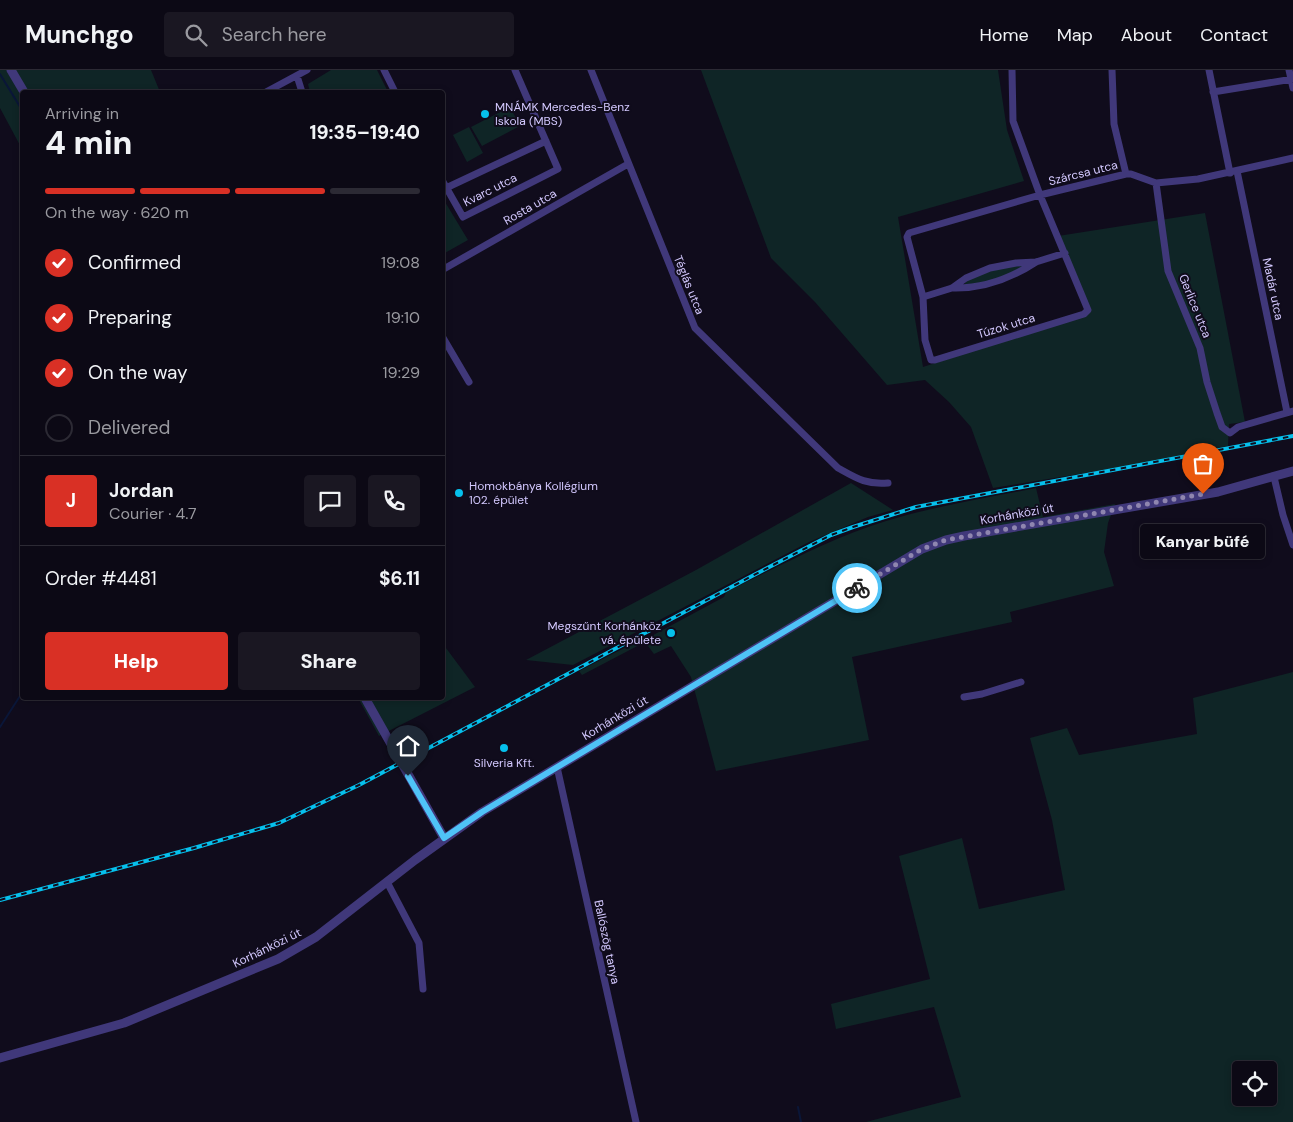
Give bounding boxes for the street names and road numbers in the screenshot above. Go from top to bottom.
street label: Szárcsa utca [1047,157,1119,189]
street label: Kvarc utca [460,170,520,210]
street label: Rosta utca [501,185,559,229]
street label: Téglás utca [670,253,708,317]
street label: Madár utca [1259,256,1287,322]
street label: Gerlice utca [1175,272,1215,340]
street label: Túzok utca [975,310,1037,342]
street label: Korhánközi út [979,500,1055,528]
street label: Korhánközi út [579,692,651,744]
street label: Ballószög tanya [590,899,624,985]
street label: Korhánközi út [230,924,304,971]

